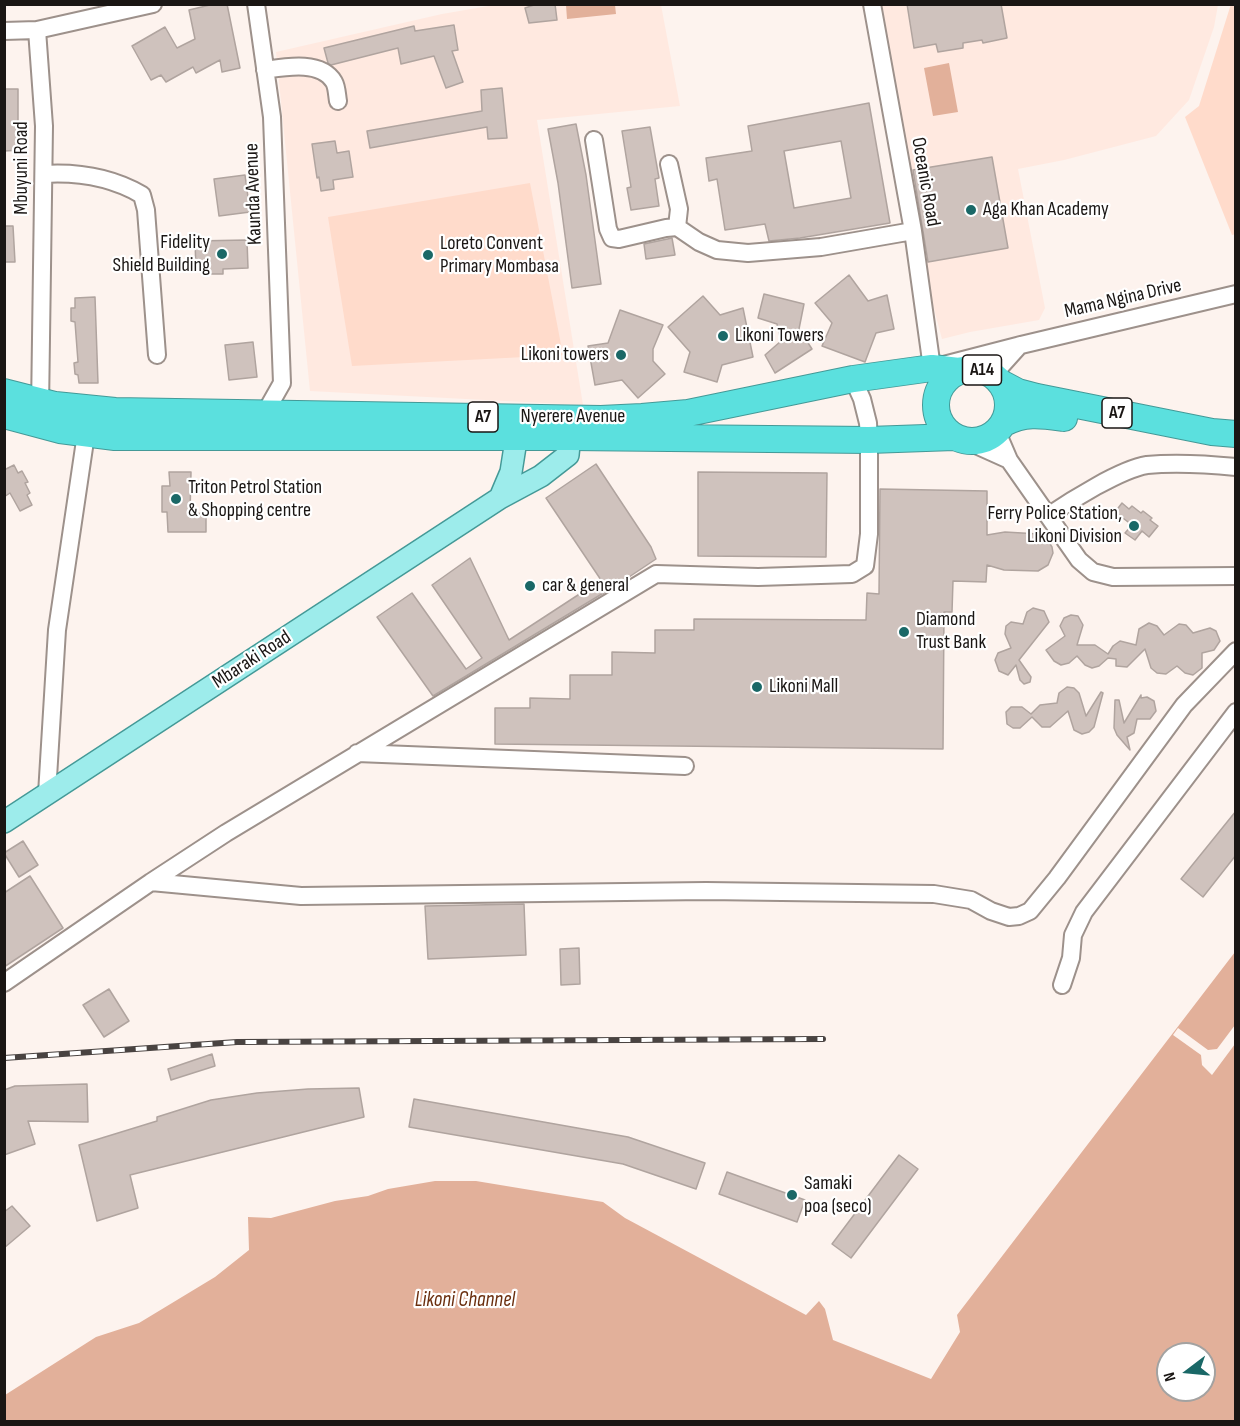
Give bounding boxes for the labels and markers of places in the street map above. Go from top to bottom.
place label: Aga Khan Academy [983,198,1109,222]
marker: Aga Khan Academy [964,203,978,217]
place label: Fidelity Shield Building [113,231,210,278]
place label: Loreto Convent Primary Mombasa [440,232,559,279]
marker: Fidelity Shield Building [215,247,229,261]
marker: Loreto Convent Primary Mombasa [421,248,435,262]
place label: Likoni Towers [735,324,824,348]
marker: Likoni Towers [716,329,730,343]
place label: Likoni towers [521,343,609,367]
marker: Likoni towers [614,348,628,362]
place label: Triton Petrol Station & Shopping centre [188,476,322,523]
marker: Triton Petrol Station & Shopping centre [169,492,183,506]
place label: Ferry Police Station, Likoni Division [988,502,1122,549]
marker: Ferry Police Station, Likoni Division [1127,519,1141,533]
place label: car & general [542,574,629,598]
marker: car & general [523,579,537,593]
place label: Diamond Trust Bank [916,608,986,655]
marker: Diamond Trust Bank [897,625,911,639]
place label: Likoni Mall [769,675,838,699]
marker: Likoni Mall [750,680,764,694]
place label: Samaki poa (seco) [804,1172,872,1219]
marker: Samaki poa (seco) [785,1188,799,1202]

